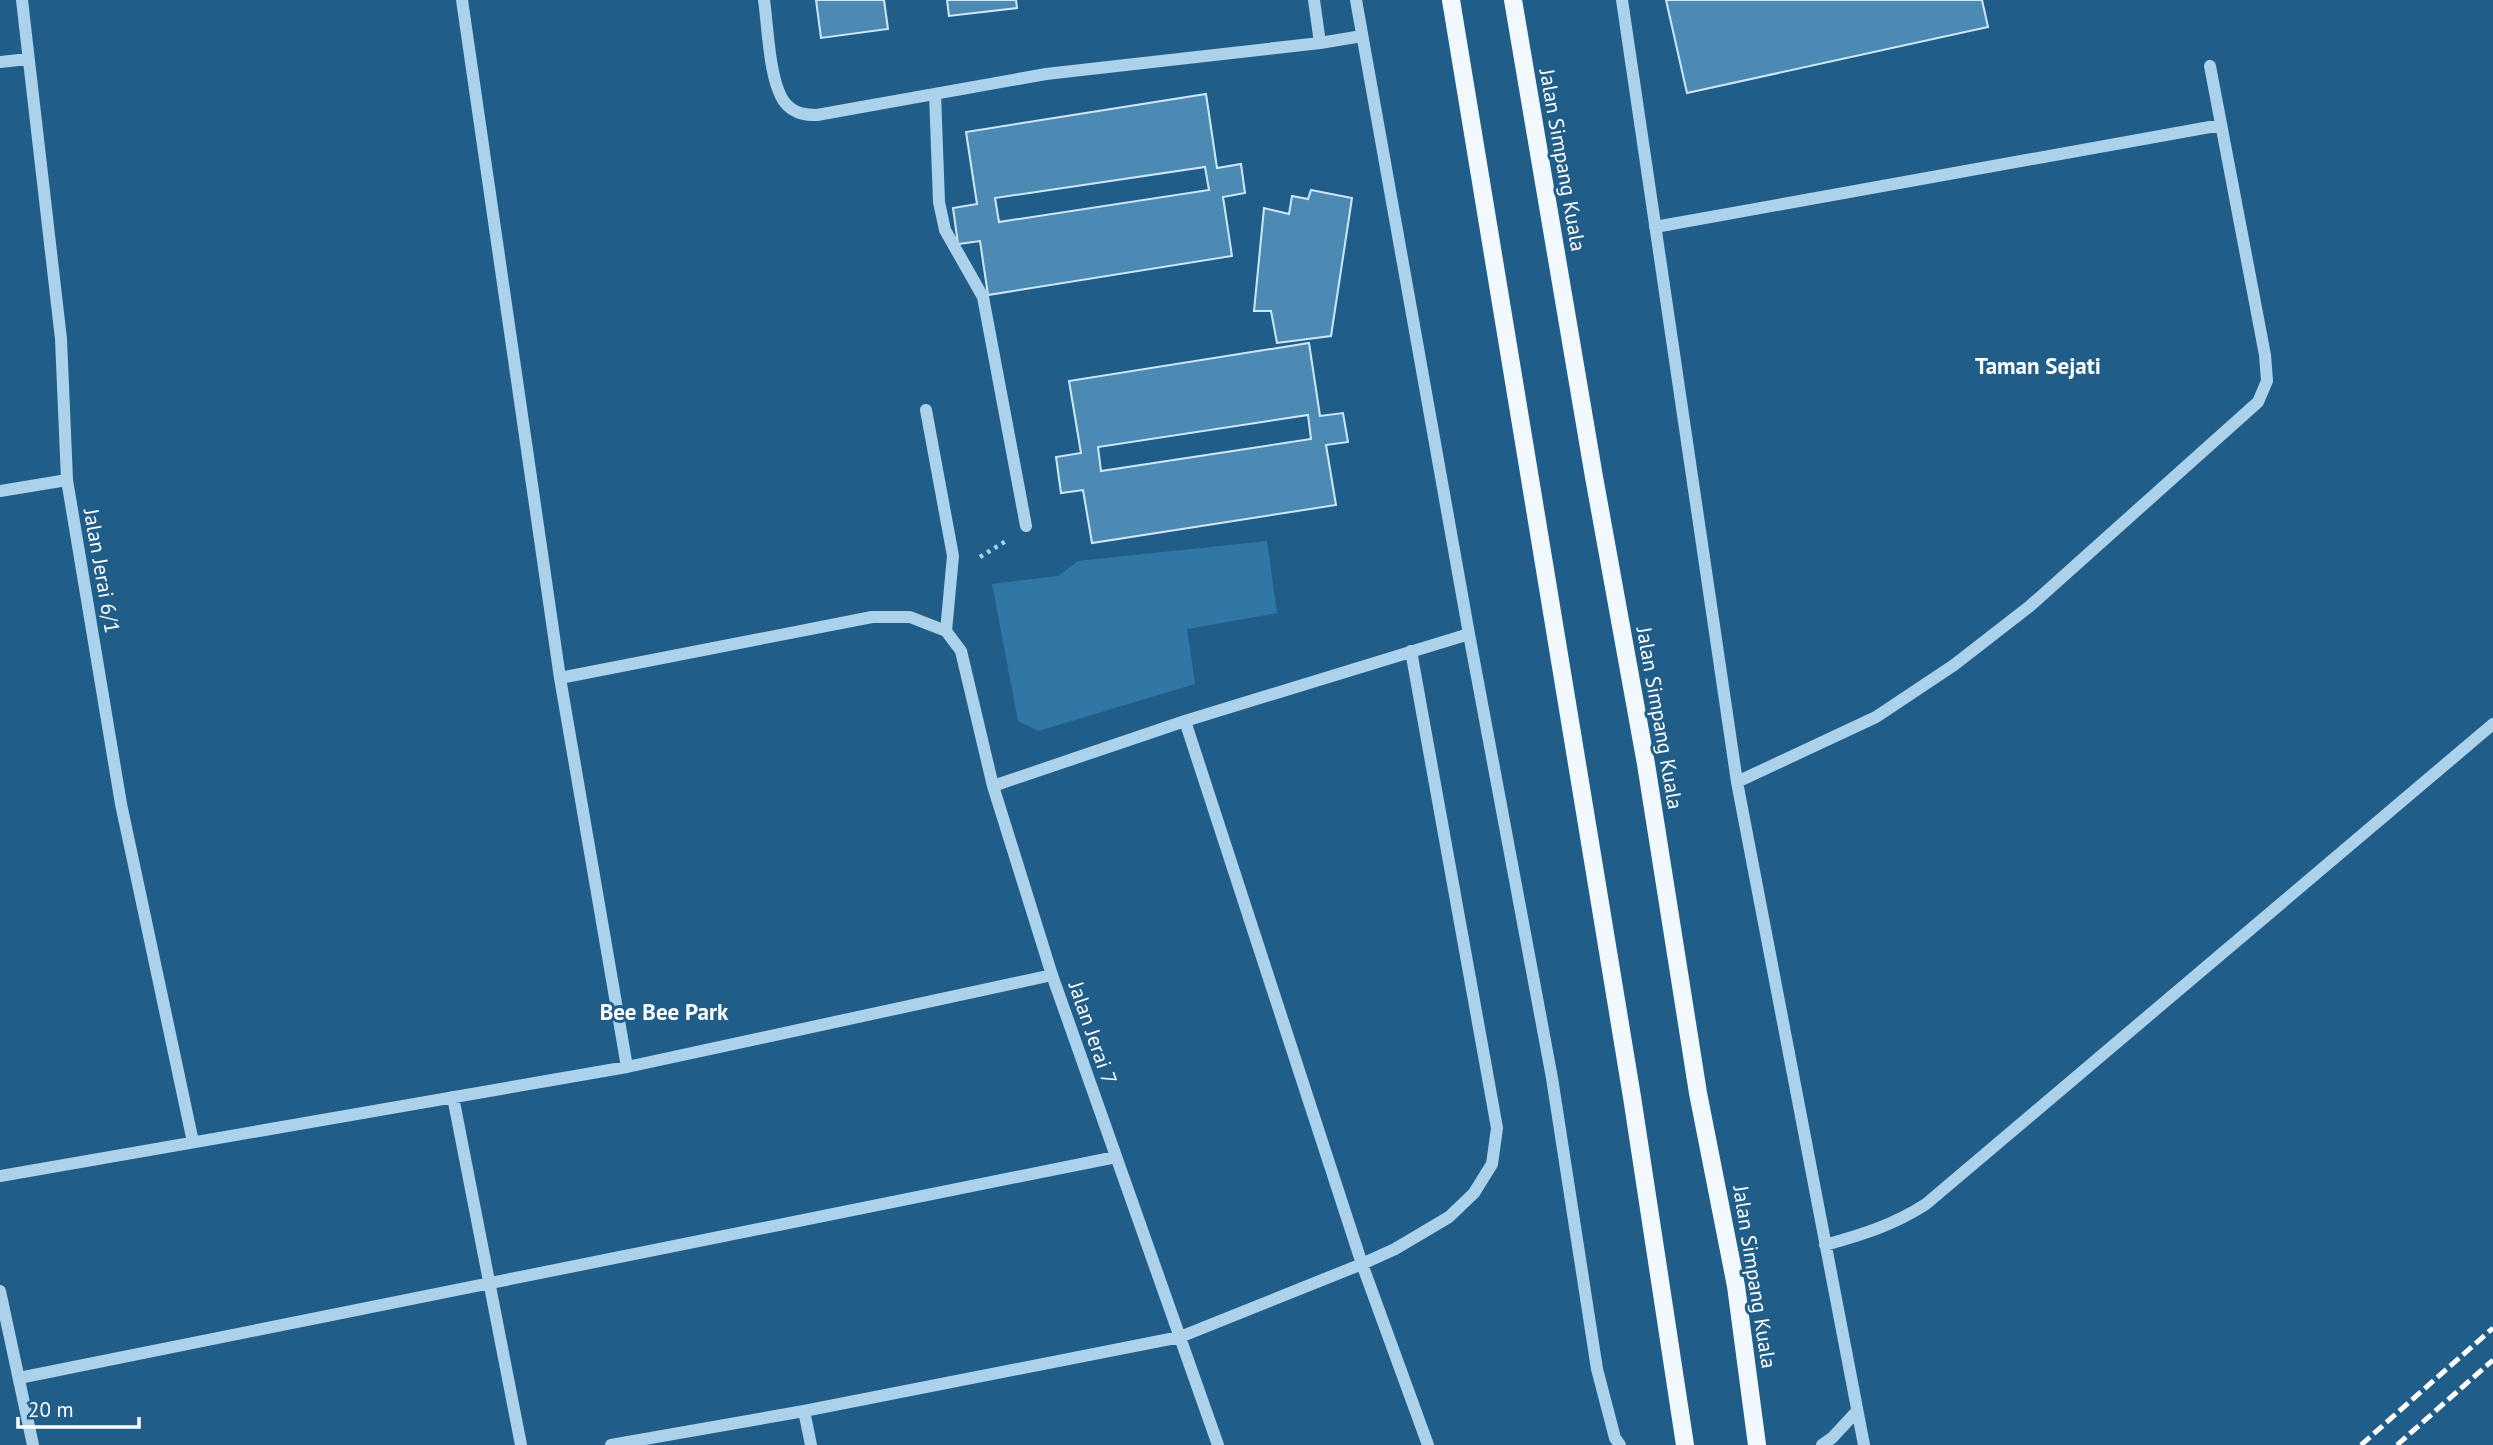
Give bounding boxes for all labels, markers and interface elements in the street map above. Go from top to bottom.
street label: Jalan Simpang Kuala [1533,66,1592,253]
district label: Taman Sejati [1975,351,2101,380]
street label: Jalan Jerai 6/1 [78,506,126,635]
street label: Jalan Simpang Kuala [1630,624,1689,811]
street label: Jalan Jerai 7 [1062,977,1123,1088]
district label: Bee Bee Park [600,997,729,1026]
street label: Jalan Simpang Kuala [1727,1183,1783,1370]
scale bar [18,1386,138,1430]
text: 20 m [28,1396,74,1423]

